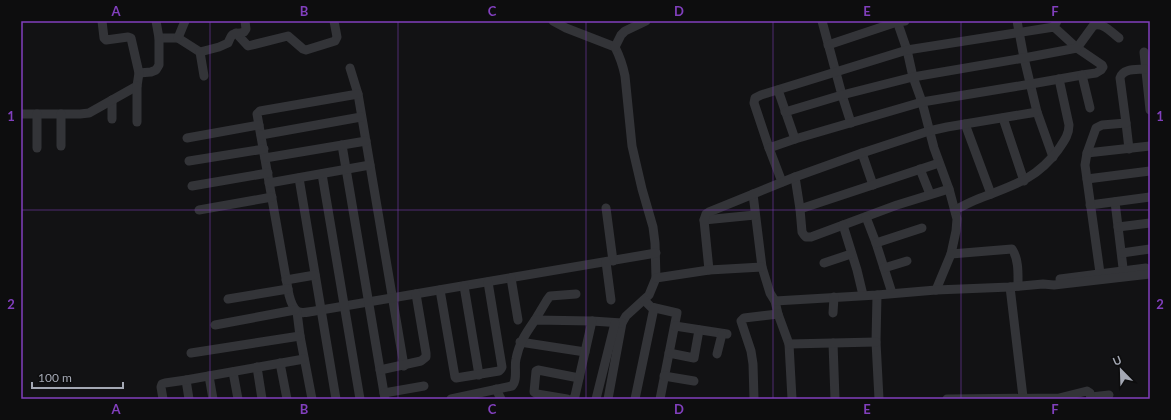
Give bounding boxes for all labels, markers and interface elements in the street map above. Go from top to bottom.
text: A [110,3,121,19]
text: B [300,3,309,19]
text: C [488,3,497,19]
text: D [674,3,684,19]
text: E [863,3,871,19]
text: F [1051,3,1059,19]
text: 1 [7,108,15,124]
text: 1 [1156,108,1164,124]
text: 2 [7,296,15,312]
text: 2 [1156,296,1164,312]
north arrow [1101,350,1141,390]
text: U [1111,353,1123,368]
scale bar [32,364,123,390]
text: 100 m [38,370,72,385]
text: A [110,401,121,417]
text: B [300,401,309,417]
text: C [488,401,497,417]
text: D [674,401,684,417]
text: E [863,401,871,417]
text: F [1051,401,1059,417]

